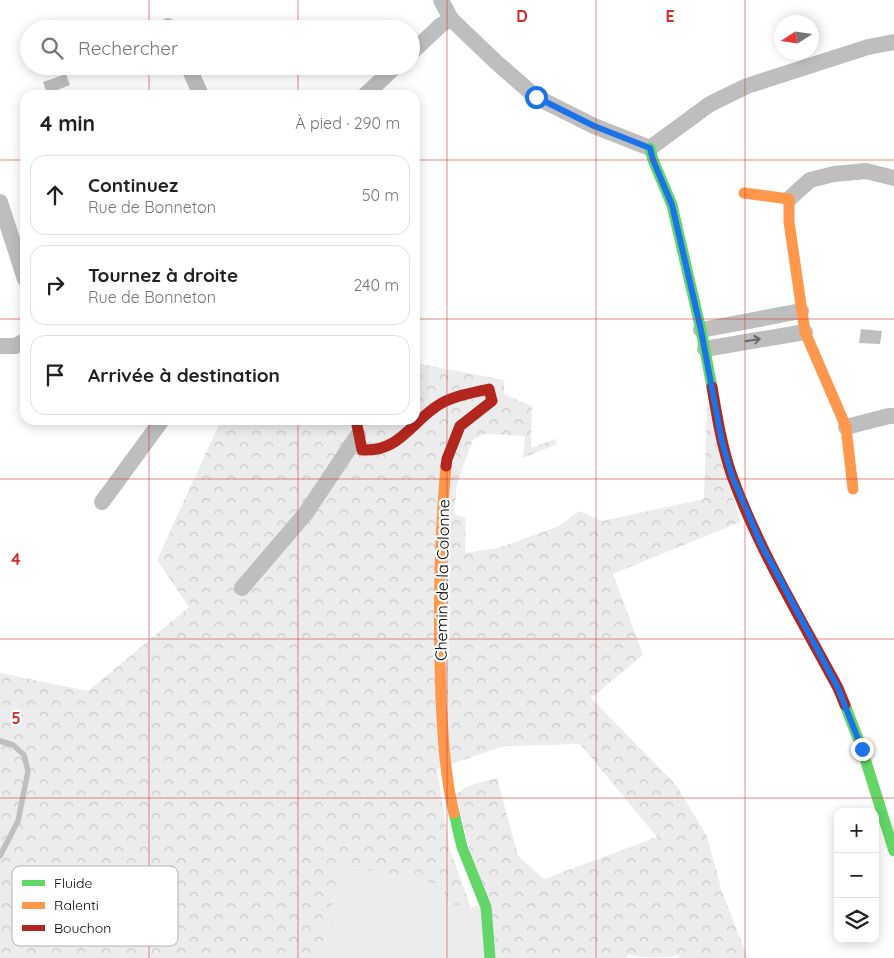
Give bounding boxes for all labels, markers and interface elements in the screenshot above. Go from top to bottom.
text: D [516,6,528,26]
text: E [665,6,675,26]
north arrow [774,15,819,60]
search box [20,20,420,75]
icon: search [38,34,66,62]
text: Rechercher [78,36,178,60]
route start [525,86,548,109]
text: 4 min [40,110,95,136]
text: À pied · 290 m [295,113,400,133]
text: Continuez [88,173,178,197]
icon: ahead [41,181,69,209]
text: 50 m [362,185,399,205]
text: Rue de Bonneton [88,197,216,217]
text: Tournez à droite [88,263,238,287]
icon: right [41,271,69,299]
text: 240 m [353,275,399,295]
text: Rue de Bonneton [88,287,216,307]
one-way arrow [744,335,760,345]
icon: arrive [41,361,69,389]
text: Arrivée à destination [88,363,280,387]
street label: Chemin de la Colonne [431,499,453,661]
text: 4 [11,549,21,569]
text: 5 [11,708,21,728]
route end [851,738,874,761]
map controls [834,808,879,943]
button: + [834,808,879,853]
button: − [834,853,879,898]
legend [12,866,178,946]
text: Fluide [54,874,93,892]
text: Ralenti [54,896,99,914]
button: layers [834,898,879,943]
text: Bouchon [54,919,111,937]

